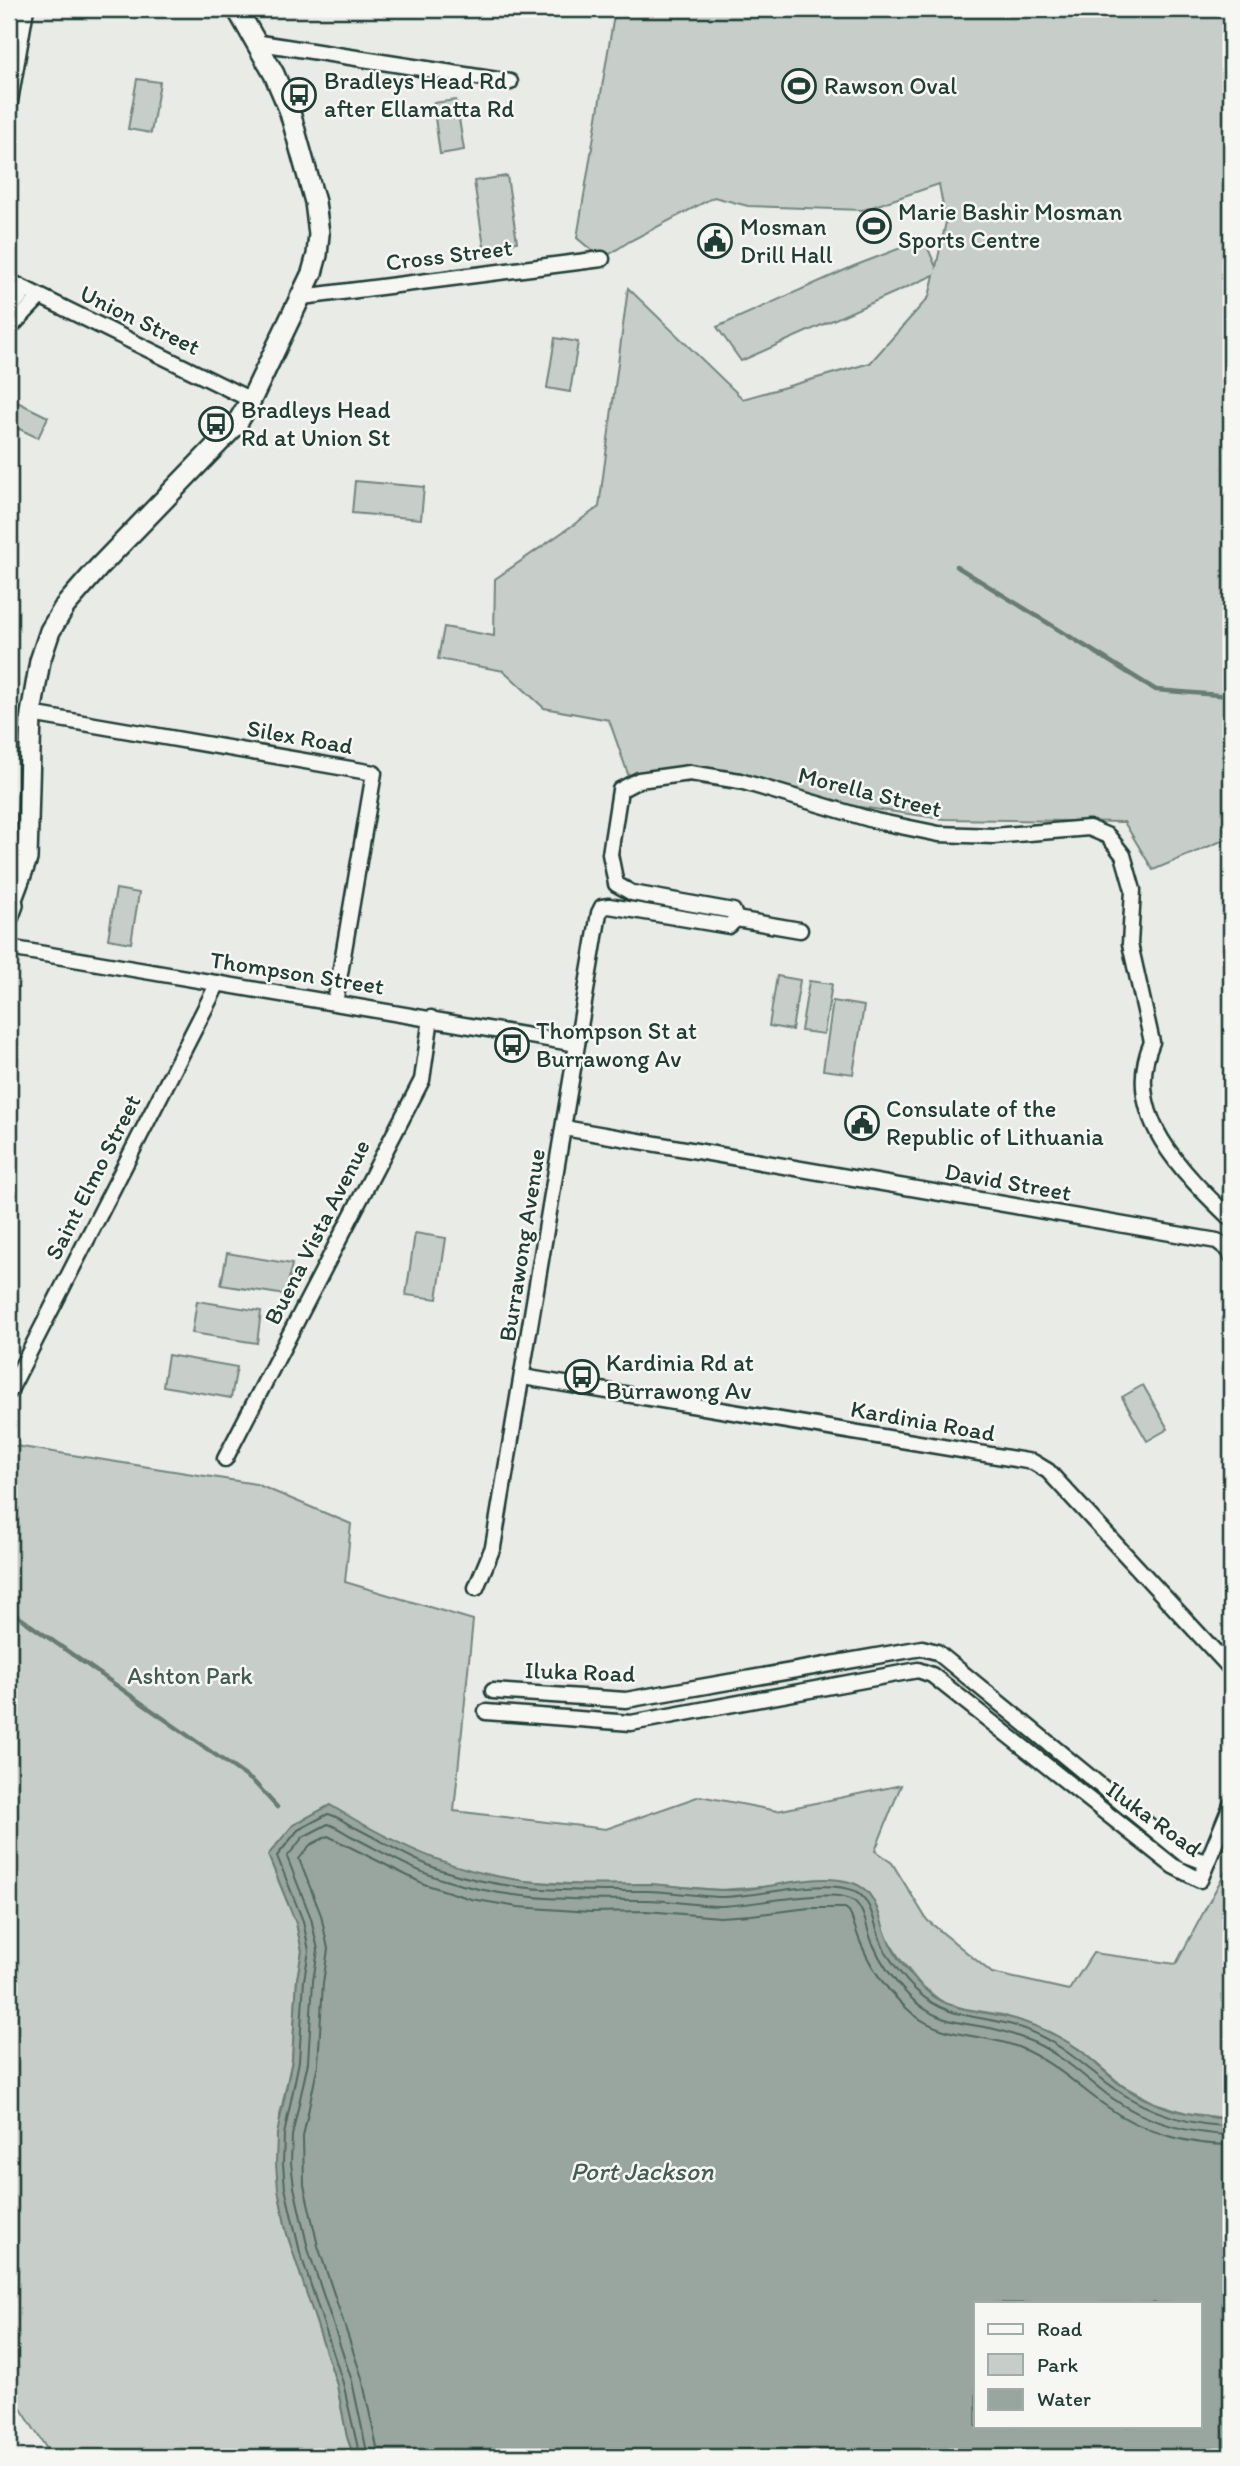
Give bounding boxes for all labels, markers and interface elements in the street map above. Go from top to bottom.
place label: Bradleys Head Rd after Ellamatta Rd [324,66,514,123]
sports icon: Rawson Oval [780,67,818,105]
place label: Rawson Oval [824,71,957,100]
bus stop icon: Bradleys Head Rd after Ellamatta Rd [280,76,318,114]
place label: Marie Bashir Mosman Sports Centre [898,197,1123,254]
sports icon: Marie Bashir Mosman Sports Centre [855,207,893,245]
place label: Mosman Drill Hall [740,212,833,269]
public building icon: Mosman Drill Hall [696,222,734,260]
street label: Cross Street [384,232,514,277]
street label: Union Street [75,278,205,361]
place label: Bradleys Head Rd at Union St [241,395,391,452]
bus stop icon: Bradleys Head Rd at Union St [197,405,235,443]
street label: Silex Road [245,713,355,760]
street label: Morella Street [795,760,945,823]
street label: Thompson Street [208,944,386,1001]
place label: Thompson St at Burrawong Av [536,1016,697,1073]
bus stop icon: Thompson St at Burrawong Av [493,1026,531,1064]
street label: Saint Elmo Street [38,1089,147,1264]
place label: Consulate of the Republic of Lithuania [886,1094,1104,1151]
public building icon: Consulate of the Republic of Lithuania [843,1104,881,1142]
street label: Buena Vista Avenue [257,1134,376,1329]
street label: Burrawong Avenue [492,1146,551,1343]
street label: David Street [943,1156,1074,1207]
place label: Kardinia Rd at Burrawong Av [606,1348,754,1405]
bus stop icon: Kardinia Rd at Burrawong Av [563,1358,601,1396]
street label: Kardinia Road [849,1394,998,1447]
street label: Iluka Road [524,1655,636,1688]
park label: Ashton Park [127,1661,253,1690]
street label: Iluka Road [1101,1774,1208,1863]
water label: Port Jackson [570,2155,714,2187]
legend [974,2302,1202,2428]
text: Road [1037,2316,1083,2341]
text: Park [1037,2352,1079,2377]
text: Water [1037,2386,1091,2411]

